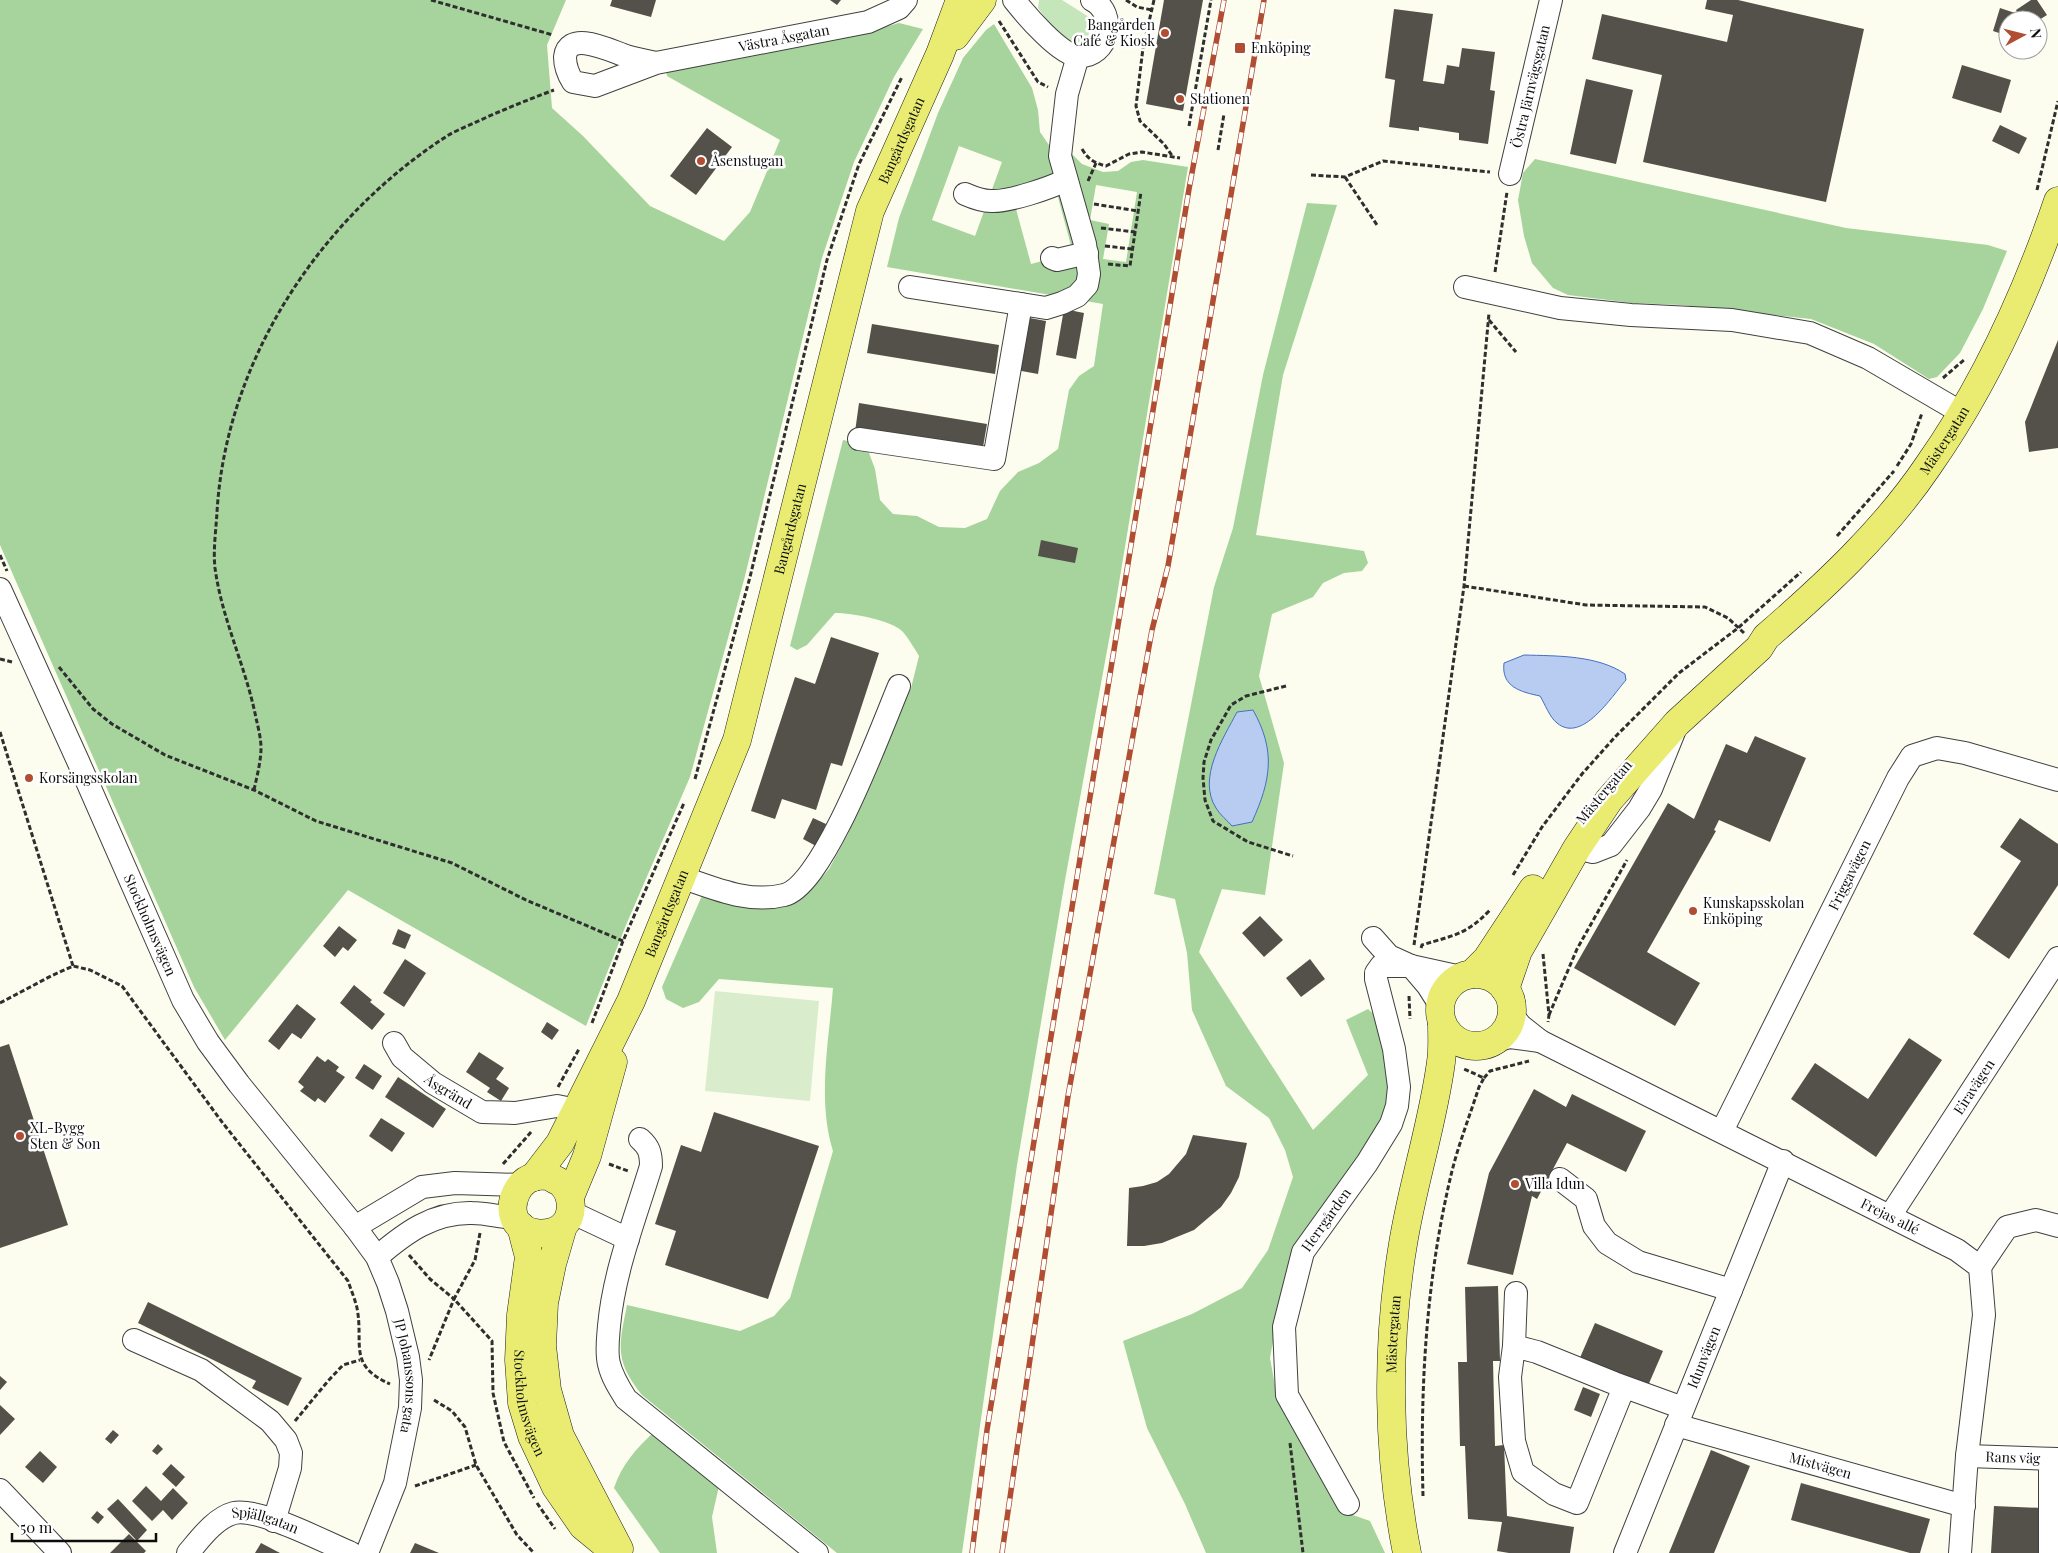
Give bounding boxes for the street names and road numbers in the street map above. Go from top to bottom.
street label: Västra Åsgatan [736,20,832,56]
street label: Östra Järnvägsgatan [1506,22,1554,150]
street label: Bangårdsgatan [873,93,929,187]
street label: Mästergatan [1915,402,1974,478]
street label: Bangårdsgatan [769,481,810,576]
street label: Mästergatan [1571,755,1636,828]
street label: Friggavägen [1824,836,1875,913]
street label: Bangårdsgatan [640,866,693,960]
street label: Stockholmsvägen [120,871,181,979]
street label: Eiravägen [1949,1055,1999,1118]
street label: Åsgränd [420,1069,476,1113]
street label: Herrgården [1297,1184,1355,1255]
street label: Frejas allé [1858,1193,1923,1239]
street label: Mästergatan [1381,1293,1405,1373]
street label: JP Johanssons gata [390,1316,421,1435]
street label: Idunvägen [1682,1323,1725,1391]
street label: Stockholmsvägen [510,1349,550,1460]
street label: Mistvägen [1787,1447,1855,1483]
street label: Rans väg [1985,1447,2041,1467]
street label: Spjällgatan [230,1502,302,1538]

